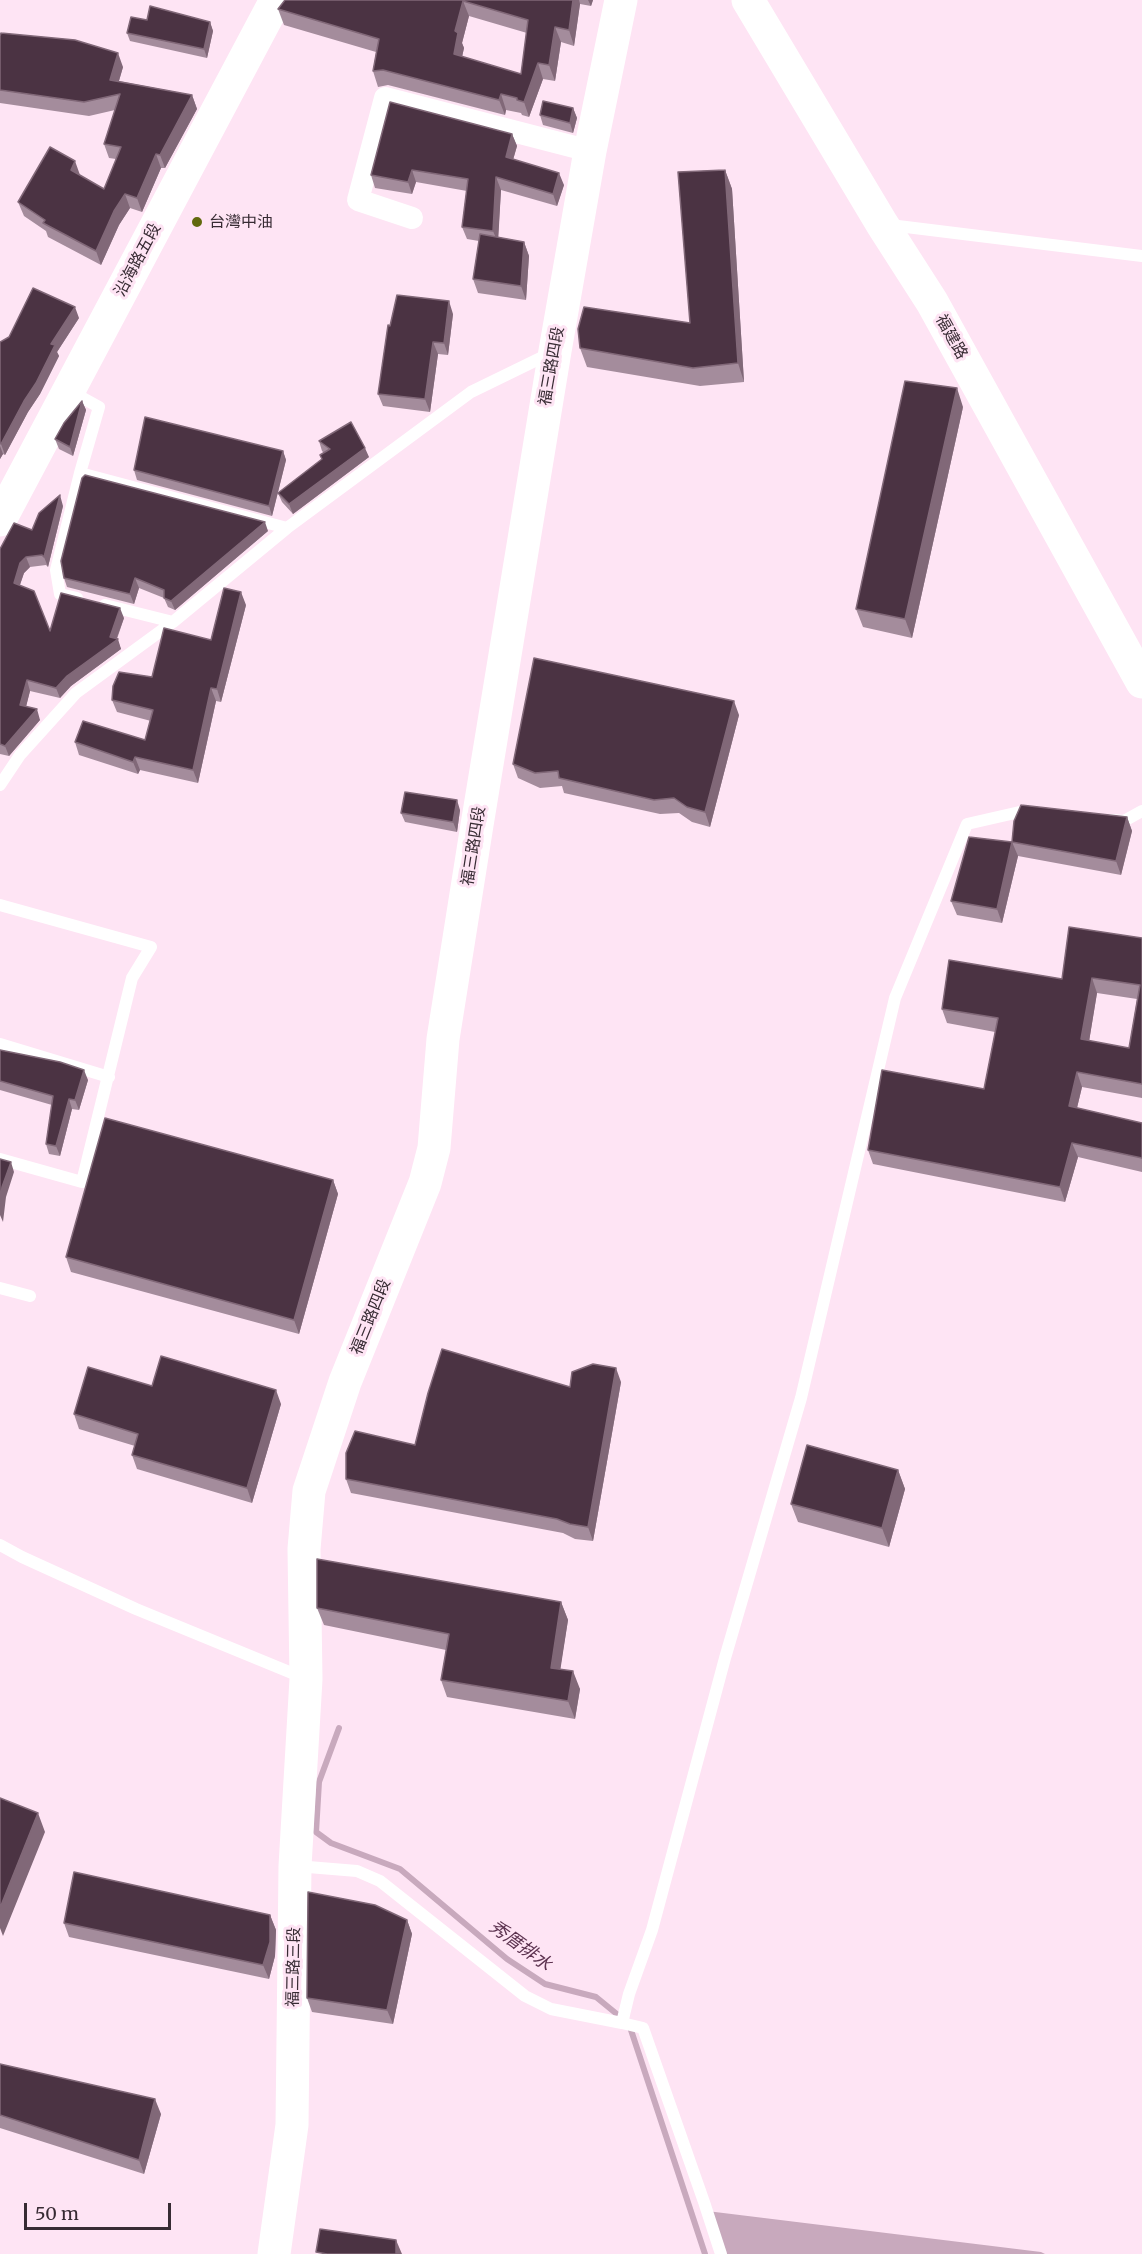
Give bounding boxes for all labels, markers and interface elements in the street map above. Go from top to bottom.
place label: 台灣中油 [209,212,273,232]
marker: 台灣中油 [190,215,204,229]
street label: 沿海路五段 [111,220,165,300]
street label: 福建路 [931,311,971,363]
street label: 福三路四段 [536,325,568,407]
street label: 福三路四段 [458,805,490,887]
street label: 福三路四段 [347,1276,395,1358]
water label: 秀厝排水 [485,1916,555,1976]
street label: 福三路三段 [284,1927,304,2007]
scale bar [27,2191,174,2229]
text: 50 m [35,2202,79,2225]

